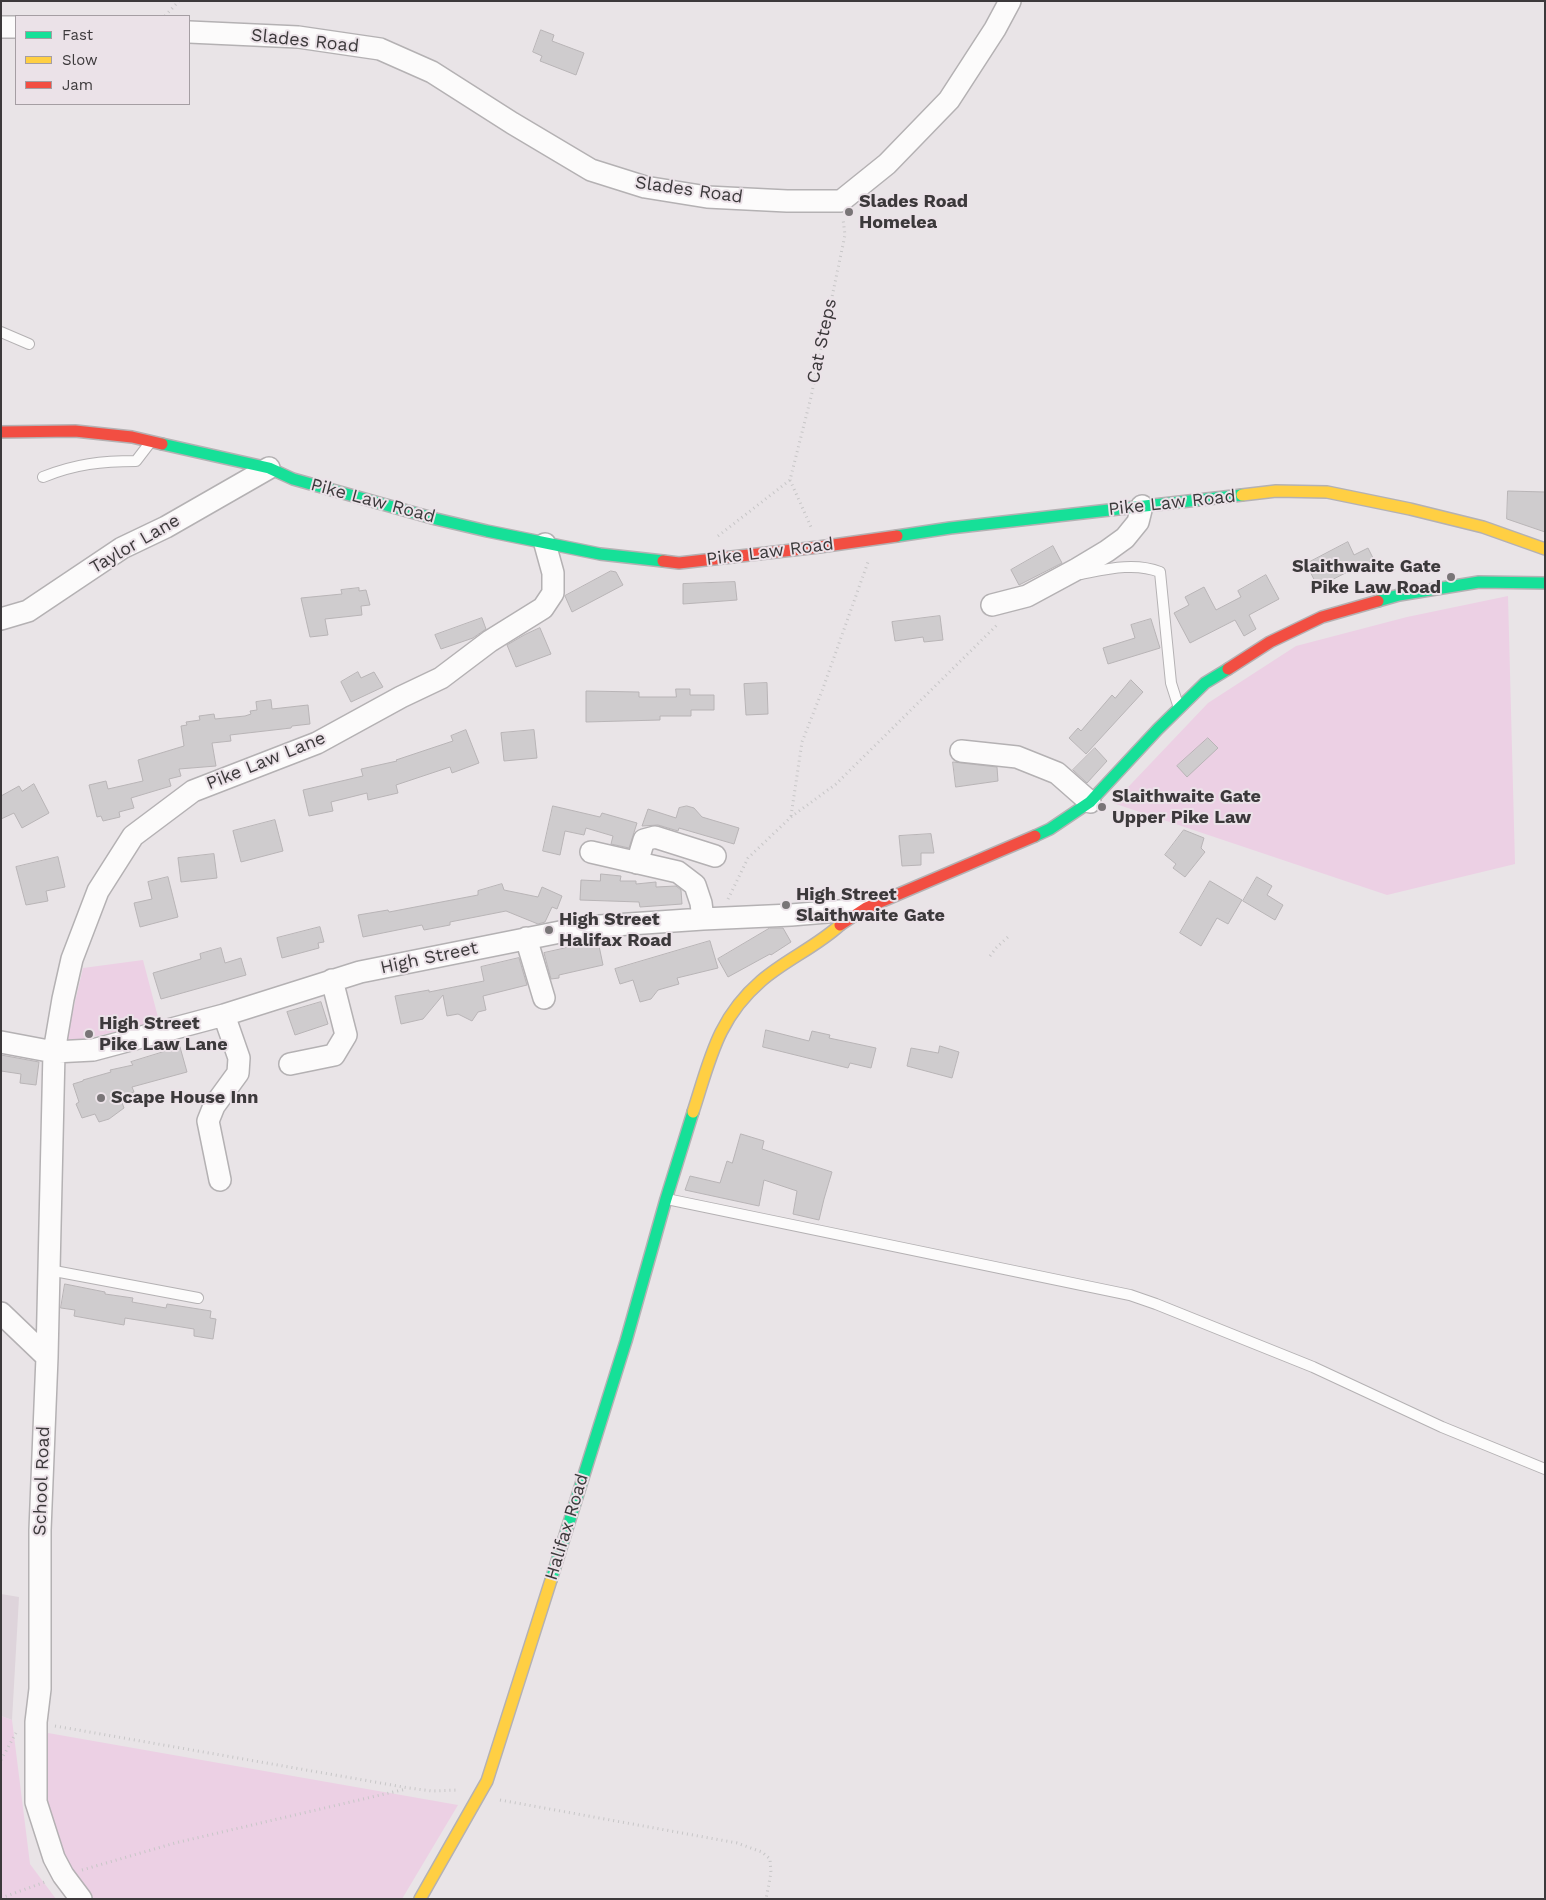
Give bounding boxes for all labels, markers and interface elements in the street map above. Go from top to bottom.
legend [15,15,190,105]
street label: Slades Road [250,25,360,57]
text: Fast [62,26,93,44]
text: Slow [62,51,98,69]
text: Jam [62,76,93,94]
street label: Slades Road [634,172,744,208]
place label: Slades Road Homelea [859,191,968,233]
marker: Slades Road Homelea [843,206,855,218]
street label: Cat Steps [802,297,842,385]
street label: Pike Law Road [308,474,438,528]
street label: Pike Law Road [1107,486,1237,520]
street label: Taylor Lane [86,510,184,578]
street label: Pike Law Road [705,533,835,571]
place label: Slaithwaite Gate Pike Law Road [1292,556,1441,598]
marker: Slaithwaite Gate Pike Law Road [1445,571,1457,583]
street label: Pike Law Lane [203,727,329,795]
place label: Slaithwaite Gate Upper Pike Law [1112,786,1261,829]
marker: Slaithwaite Gate Upper Pike Law [1096,801,1108,813]
place label: High Street Slaithwaite Gate [796,884,945,926]
marker: High Street Slaithwaite Gate [780,899,792,911]
place label: High Street Halifax Road [559,909,672,952]
marker: High Street Halifax Road [543,924,555,936]
street label: High Street [378,937,480,979]
place label: High Street Pike Law Lane [99,1013,228,1056]
marker: High Street Pike Law Lane [83,1028,95,1040]
place label: Scape House Inn [111,1087,258,1109]
marker: Scape House Inn [95,1092,107,1104]
street label: School Road [29,1426,55,1536]
street label: Halifax Road [541,1471,593,1583]

